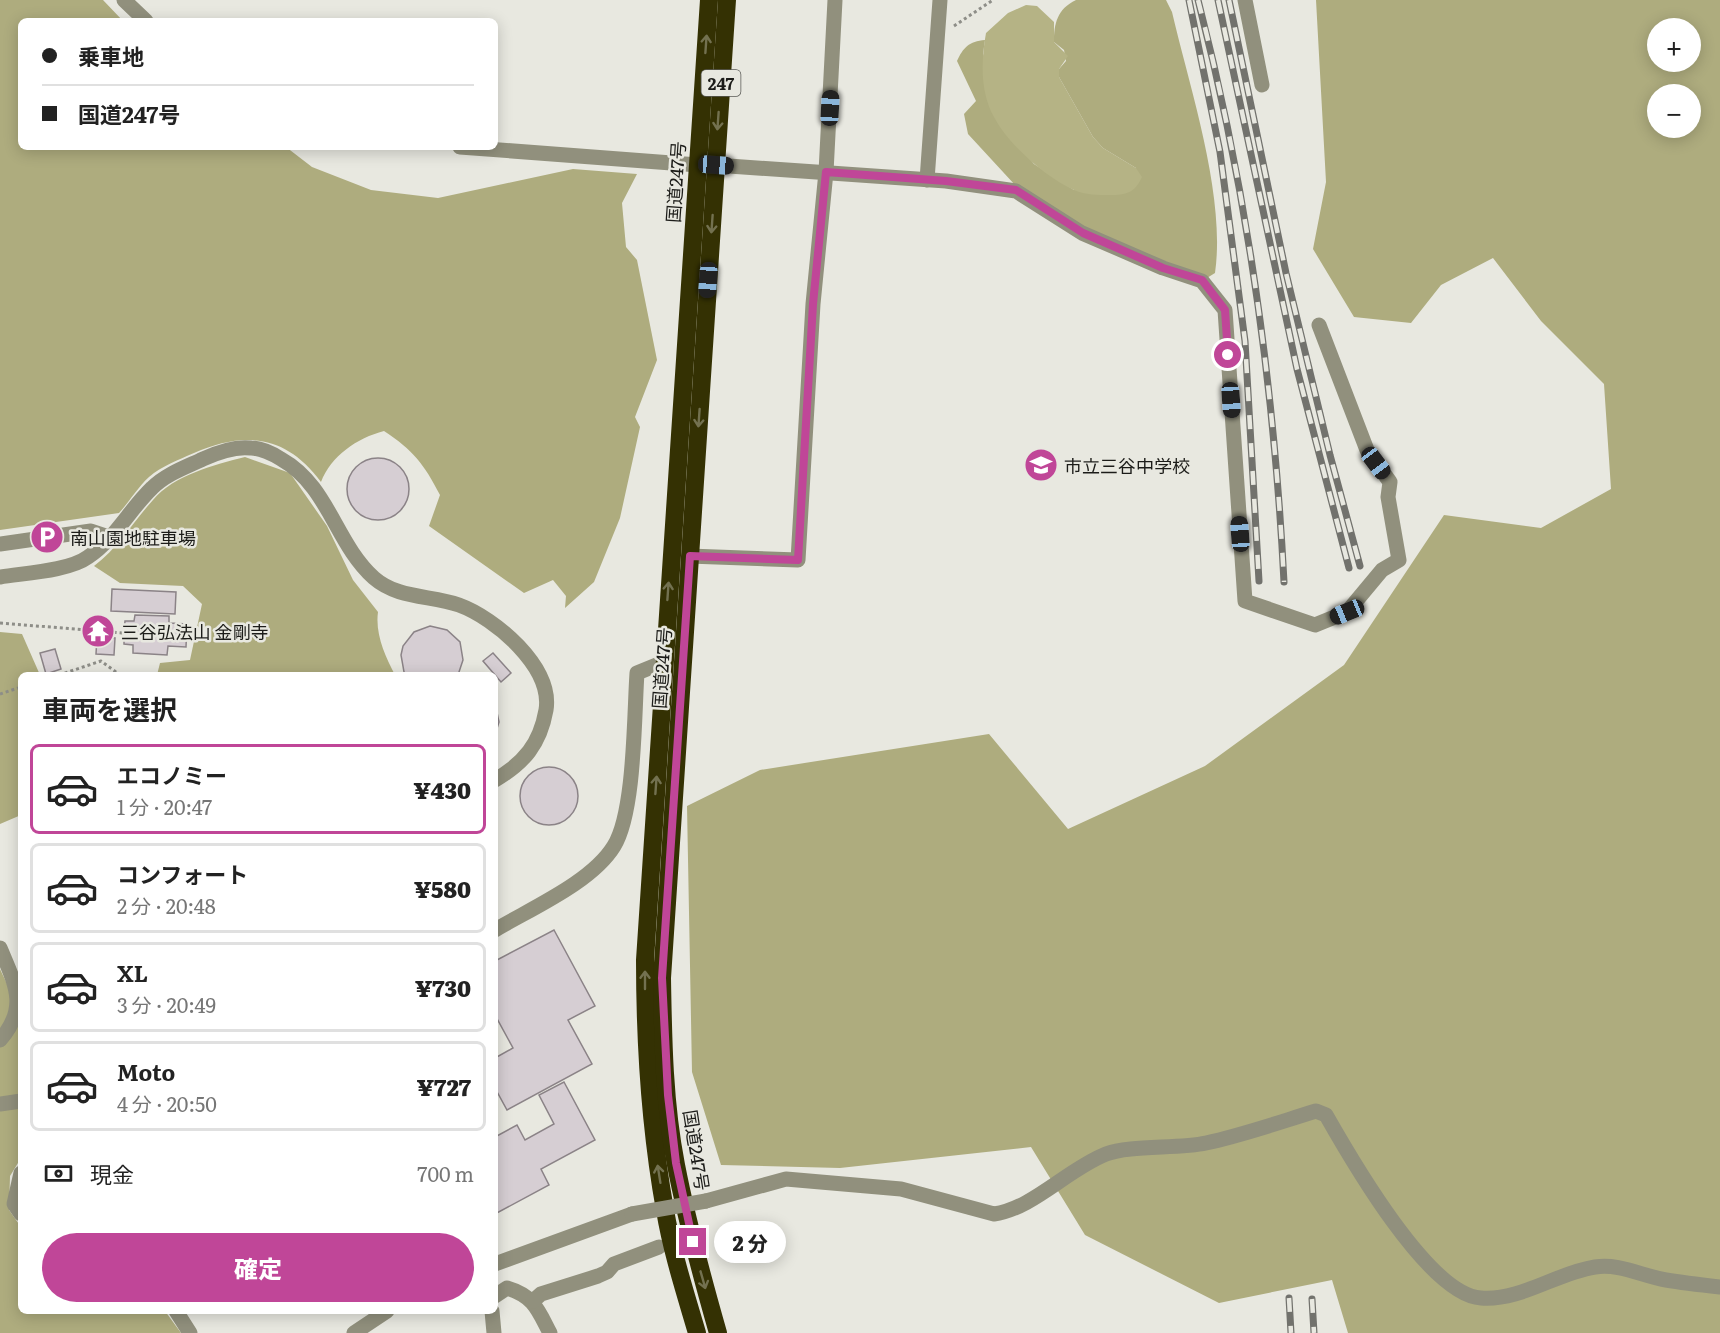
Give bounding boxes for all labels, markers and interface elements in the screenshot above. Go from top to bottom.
map controls [1647,18,1701,138]
button: + [1647,18,1701,72]
one-way arrow [701,34,712,54]
text: 乗車地 [78,39,144,72]
road number: 247 [702,70,740,96]
button: − [1647,84,1701,138]
car [820,90,840,126]
text: 国道247号 [78,97,180,130]
one-way arrow [713,111,724,131]
street label: 国道247号 [659,140,691,224]
car [697,155,735,175]
one-way arrow [706,213,717,233]
car [698,261,718,299]
route start [1214,341,1241,368]
car [1221,381,1241,419]
one-way arrow [693,408,704,428]
car [1358,443,1394,483]
school or university icon: 市立三谷中学校 [1023,447,1059,483]
place label: 市立三谷中学校 [1064,452,1190,479]
car [1230,515,1250,553]
parking icon: 南山園地駐車場 [29,519,65,555]
place label: 南山園地駐車場 [70,524,196,551]
one-way arrow [663,581,674,601]
car [1327,597,1367,627]
temple icon: 三谷弘法山 金剛寺 [80,613,116,649]
place label: 三谷弘法山 金剛寺 [121,618,269,645]
street label: 国道247号 [645,626,677,710]
text: 車両を選択 [42,688,177,728]
text: エコノミー [117,758,227,791]
icon: car [45,762,99,816]
text: ¥430 [414,773,471,806]
one-way arrow [650,776,661,796]
text: 1 分 · 20:47 [117,791,212,821]
text: コンフォート [117,857,248,890]
icon: car [45,861,99,915]
text: ¥580 [414,872,471,905]
text: 2 分 · 20:48 [117,890,216,920]
text: XL [117,956,148,989]
icon: car [45,960,99,1014]
text: ¥730 [415,971,471,1004]
one-way arrow [639,971,651,991]
text: 3 分 · 20:49 [117,989,216,1019]
text: Moto [117,1055,175,1088]
icon: car [45,1059,99,1113]
text: ¥727 [417,1070,471,1103]
text: 4 分 · 20:50 [117,1088,217,1118]
street label: 国道247号 [677,1108,717,1192]
icon: cash [42,1157,75,1190]
text: 現金 [90,1157,134,1190]
text: 700 m [417,1158,474,1188]
one-way arrow [654,1165,665,1185]
callout: 2 分 [714,1221,786,1263]
text: 2 分 [732,1227,768,1257]
route end [679,1228,706,1255]
button: 確定 [42,1233,474,1302]
one-way arrow [698,1270,709,1289]

